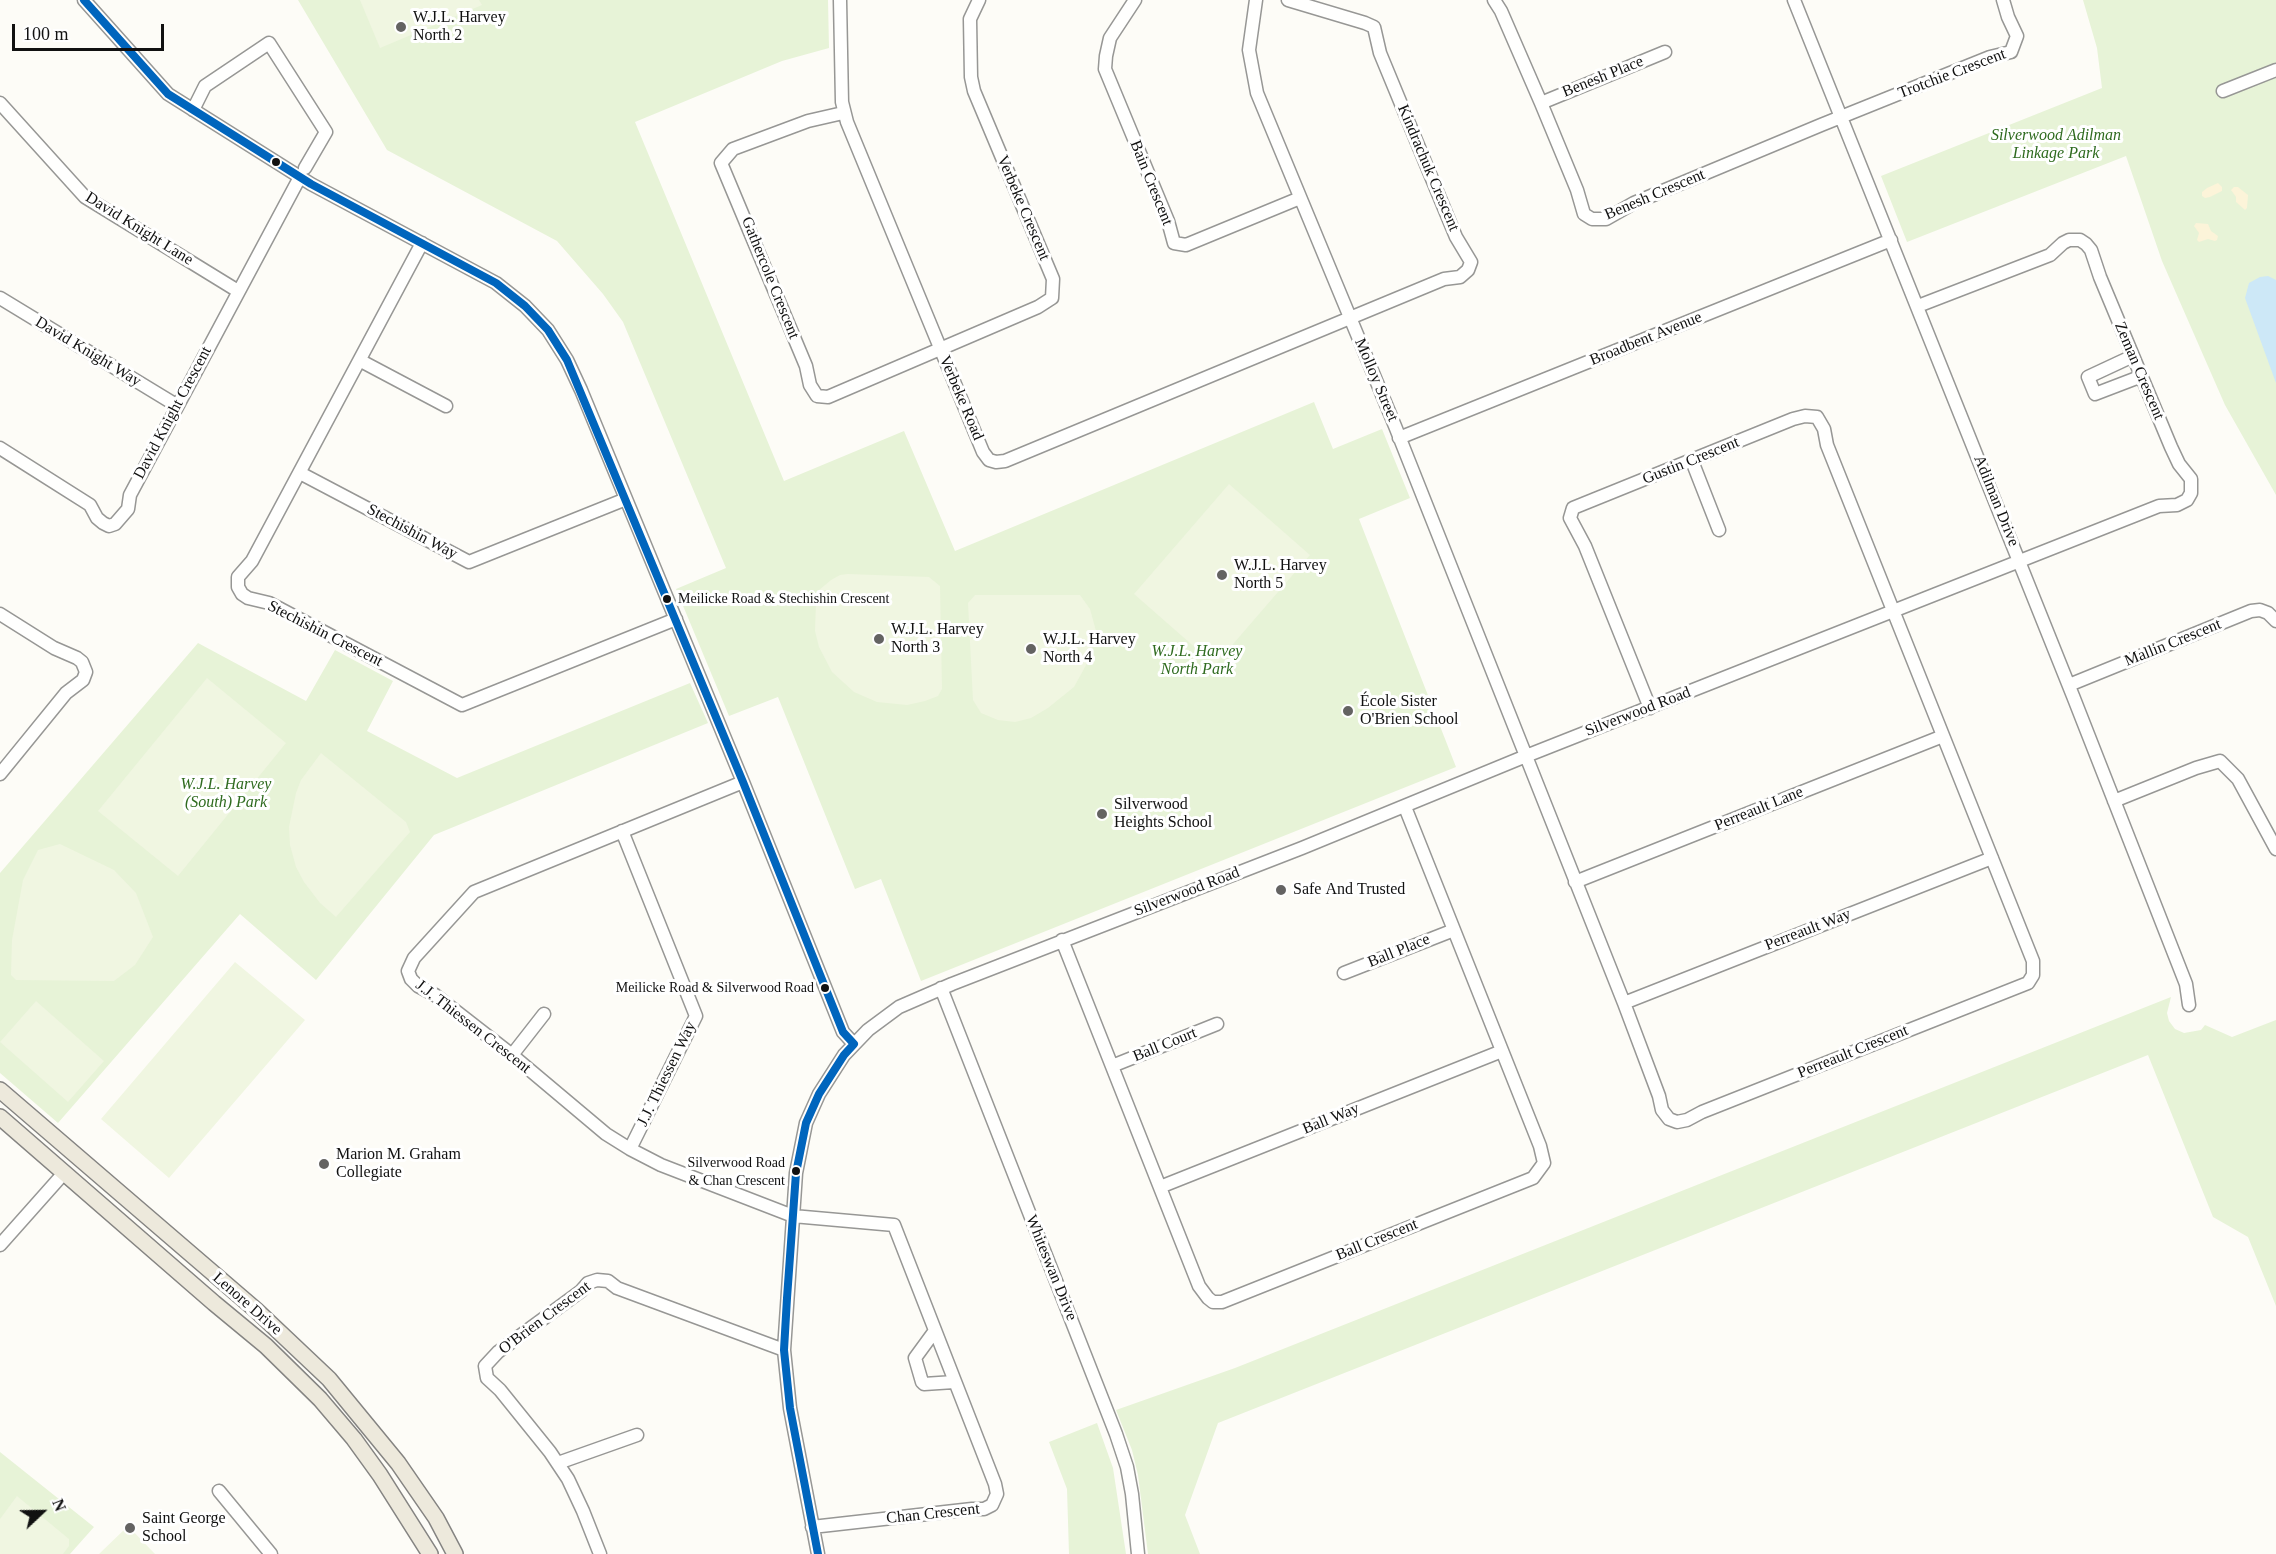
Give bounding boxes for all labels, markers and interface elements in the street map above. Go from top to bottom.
place label: W.J.L. Harvey North 2 [413,8,506,46]
scale bar [15,12,166,50]
marker: W.J.L. Harvey North 2 [394,20,408,34]
text: 100 m [23,24,69,44]
street label: Trotchie Crescent [1896,45,2008,103]
street label: Benesh Place [1560,52,1646,102]
street label: Kindrachuk Crescent [1393,102,1463,234]
park label: Silverwood Adilman Linkage Park [1991,126,2121,164]
street label: Bain Crescent [1125,138,1177,228]
street label: Verbeke Crescent [992,153,1054,263]
unlabelled marker [270,156,282,168]
street label: Benesh Crescent [1602,165,1708,225]
street label: David Knight Lane [82,188,196,270]
street label: Gathercole Crescent [737,214,803,342]
street label: Broadbent Avenue [1587,308,1705,370]
street label: David Knight Way [31,313,145,391]
street label: Zeman Crescent [2110,319,2168,423]
street label: Molloy Street [1350,336,1402,424]
street label: David Knight Crescent [130,343,216,483]
street label: Verbeke Road [935,353,987,443]
street label: Gustin Crescent [1640,433,1742,489]
street label: Adilman Drive [1969,453,2023,549]
street label: Stechishin Way [364,500,460,564]
place label: W.J.L. Harvey North 5 [1234,556,1327,594]
marker: W.J.L. Harvey North 5 [1215,568,1229,582]
place label: Meilicke Road & Stechishin Crescent [678,591,890,607]
marker: Meilicke Road & Stechishin Crescent [661,593,673,605]
street label: Stechishin Crescent [264,597,386,671]
street label: Mallin Crescent [2122,615,2224,671]
place label: W.J.L. Harvey North 3 [891,620,984,658]
place label: W.J.L. Harvey North 4 [1043,630,1136,668]
marker: W.J.L. Harvey North 3 [872,632,886,646]
marker: W.J.L. Harvey North 4 [1024,642,1038,656]
park label: W.J.L. Harvey North Park [1152,642,1242,680]
street label: Silverwood Road [1582,683,1694,741]
place label: École Sister O'Brien School [1360,692,1458,730]
marker: École Sister O'Brien School [1341,704,1355,718]
park label: W.J.L. Harvey (South) Park [181,775,271,813]
street label: Perreault Lane [1712,783,1806,835]
place label: Silverwood Heights School [1114,795,1212,833]
marker: Silverwood Heights School [1095,807,1109,821]
street label: Silverwood Road [1131,863,1243,921]
place label: Safe And Trusted [1293,880,1405,900]
marker: Safe And Trusted [1274,883,1288,897]
street label: Perreault Way [1762,905,1854,955]
street label: Ball Place [1365,930,1433,972]
street label: J.J. Thiessen Crescent [411,976,535,1078]
place label: Meilicke Road & Silverwood Road [616,980,814,996]
marker: Meilicke Road & Silverwood Road [819,982,831,994]
street label: J.J. Thiessen Way [633,1018,701,1130]
street label: Perreault Crescent [1795,1021,1911,1083]
street label: Ball Court [1130,1024,1200,1066]
street label: Ball Way [1300,1099,1362,1139]
place label: Marion M. Graham Collegiate [336,1145,461,1183]
place label: Silverwood Road & Chan Crescent [687,1155,785,1188]
marker: Marion M. Graham Collegiate [317,1157,331,1171]
marker: Silverwood Road & Chan Crescent [790,1165,802,1177]
street label: Whiteswan Drive [1021,1212,1081,1324]
street label: Ball Crescent [1333,1215,1421,1265]
street label: Lenore Drive [208,1269,286,1339]
street label: O'Brien Crescent [495,1277,595,1359]
north arrow [12,1482,72,1542]
text: N [49,1497,69,1514]
street label: Chan Crescent [885,1500,981,1528]
place label: Saint George School [142,1509,226,1547]
marker: Saint George School [123,1521,137,1535]

